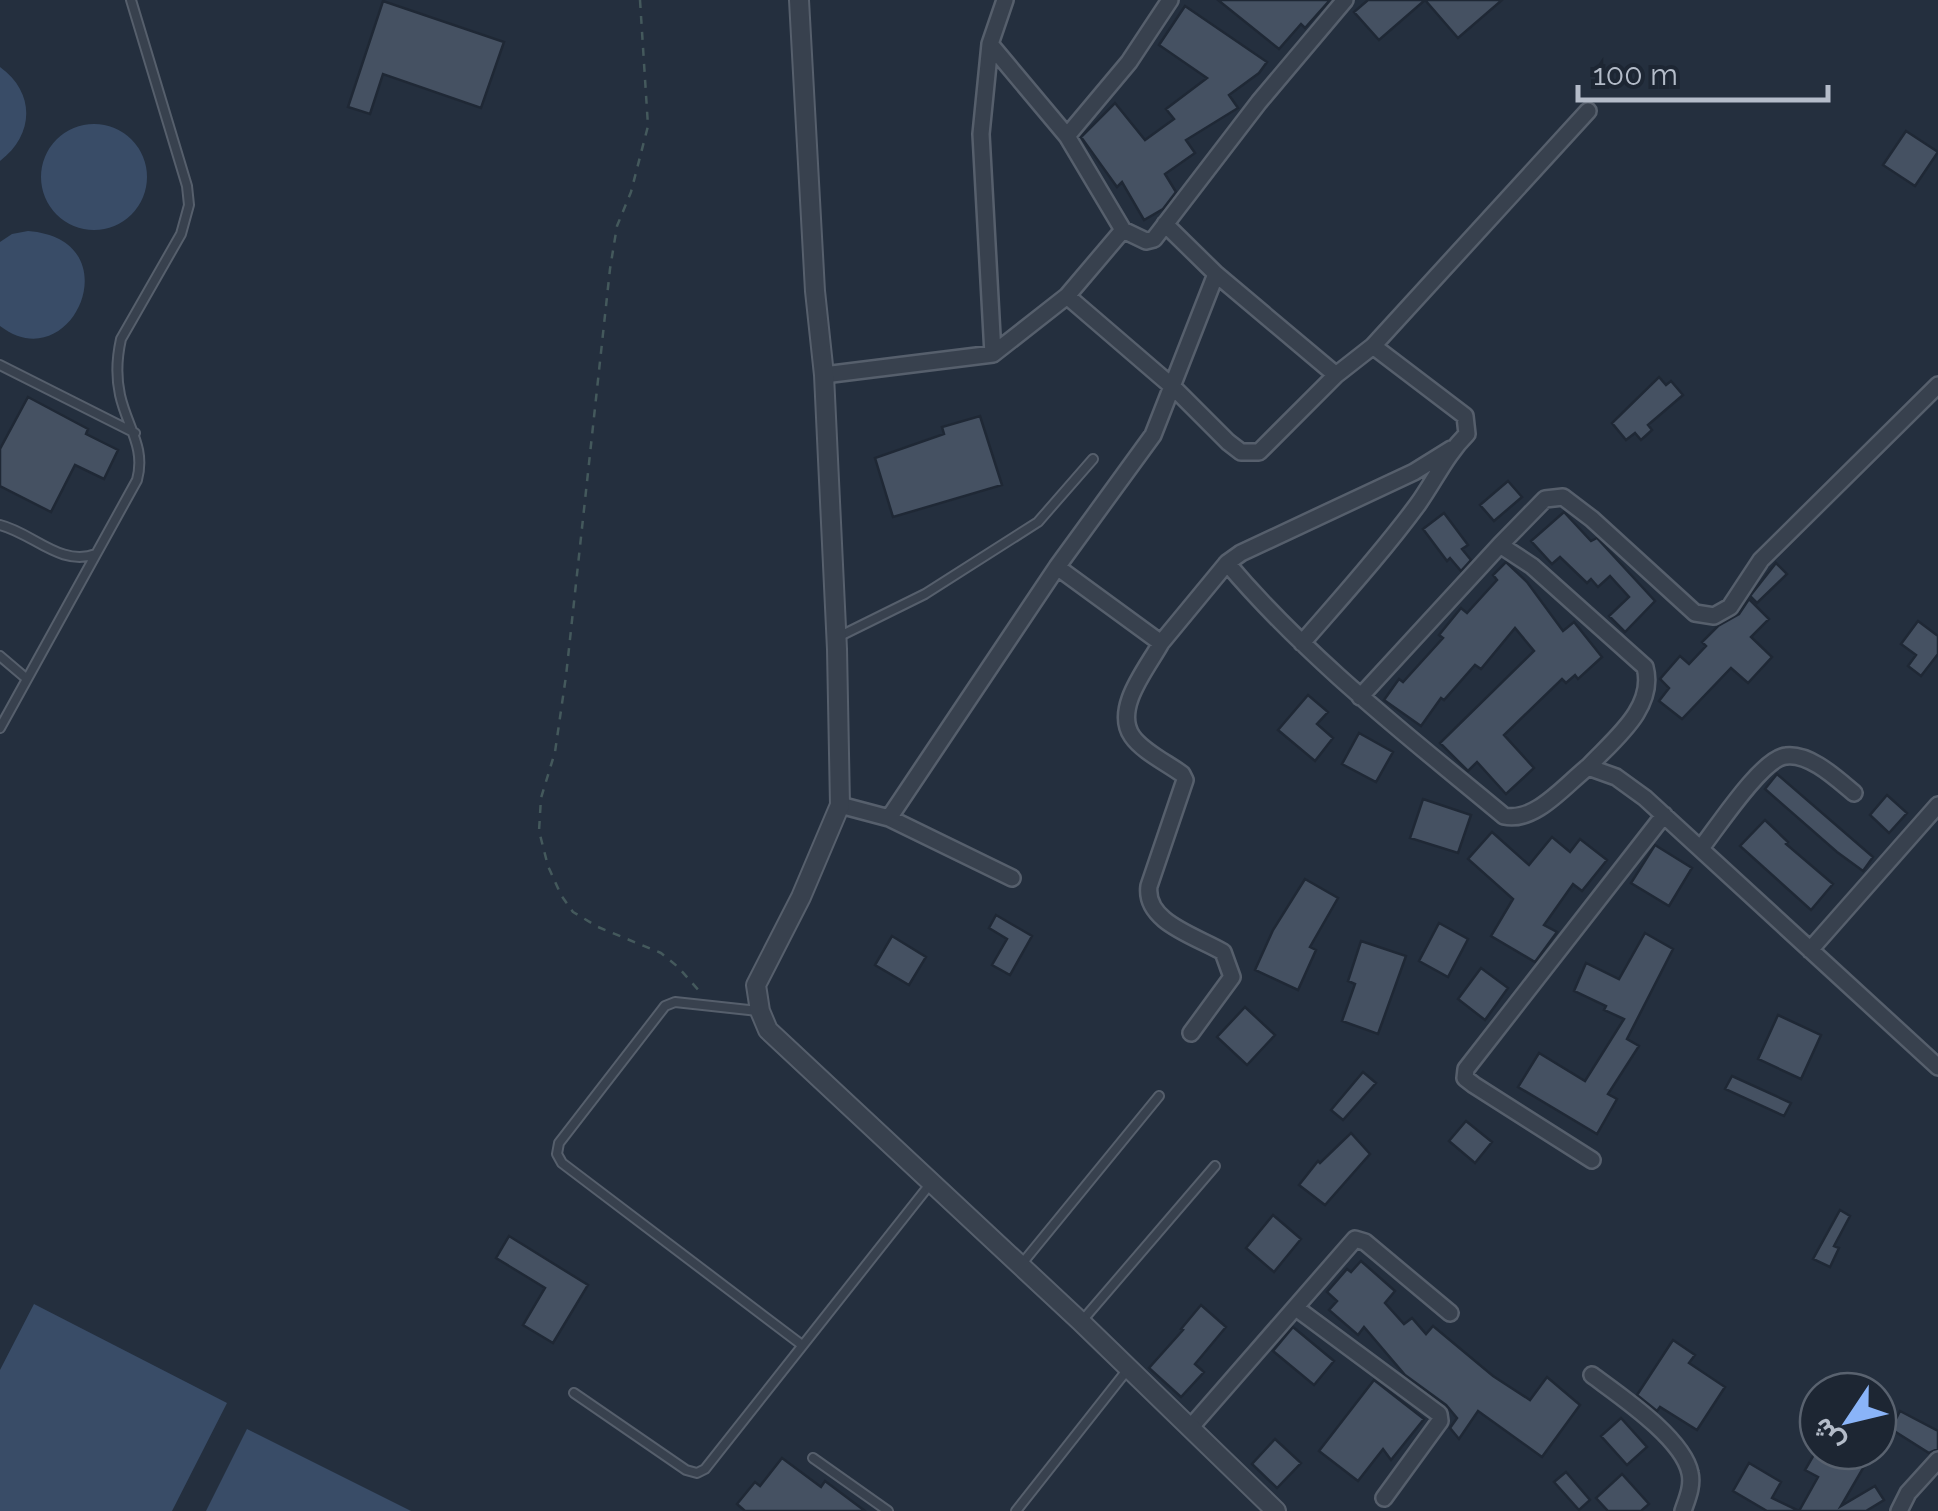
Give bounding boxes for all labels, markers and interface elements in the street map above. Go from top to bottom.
scale bar [1578,40,1828,102]
text: 100 m [1593,57,1678,92]
north arrow [1798,1371,1898,1471]
text: ش [1805,1412,1851,1458]

